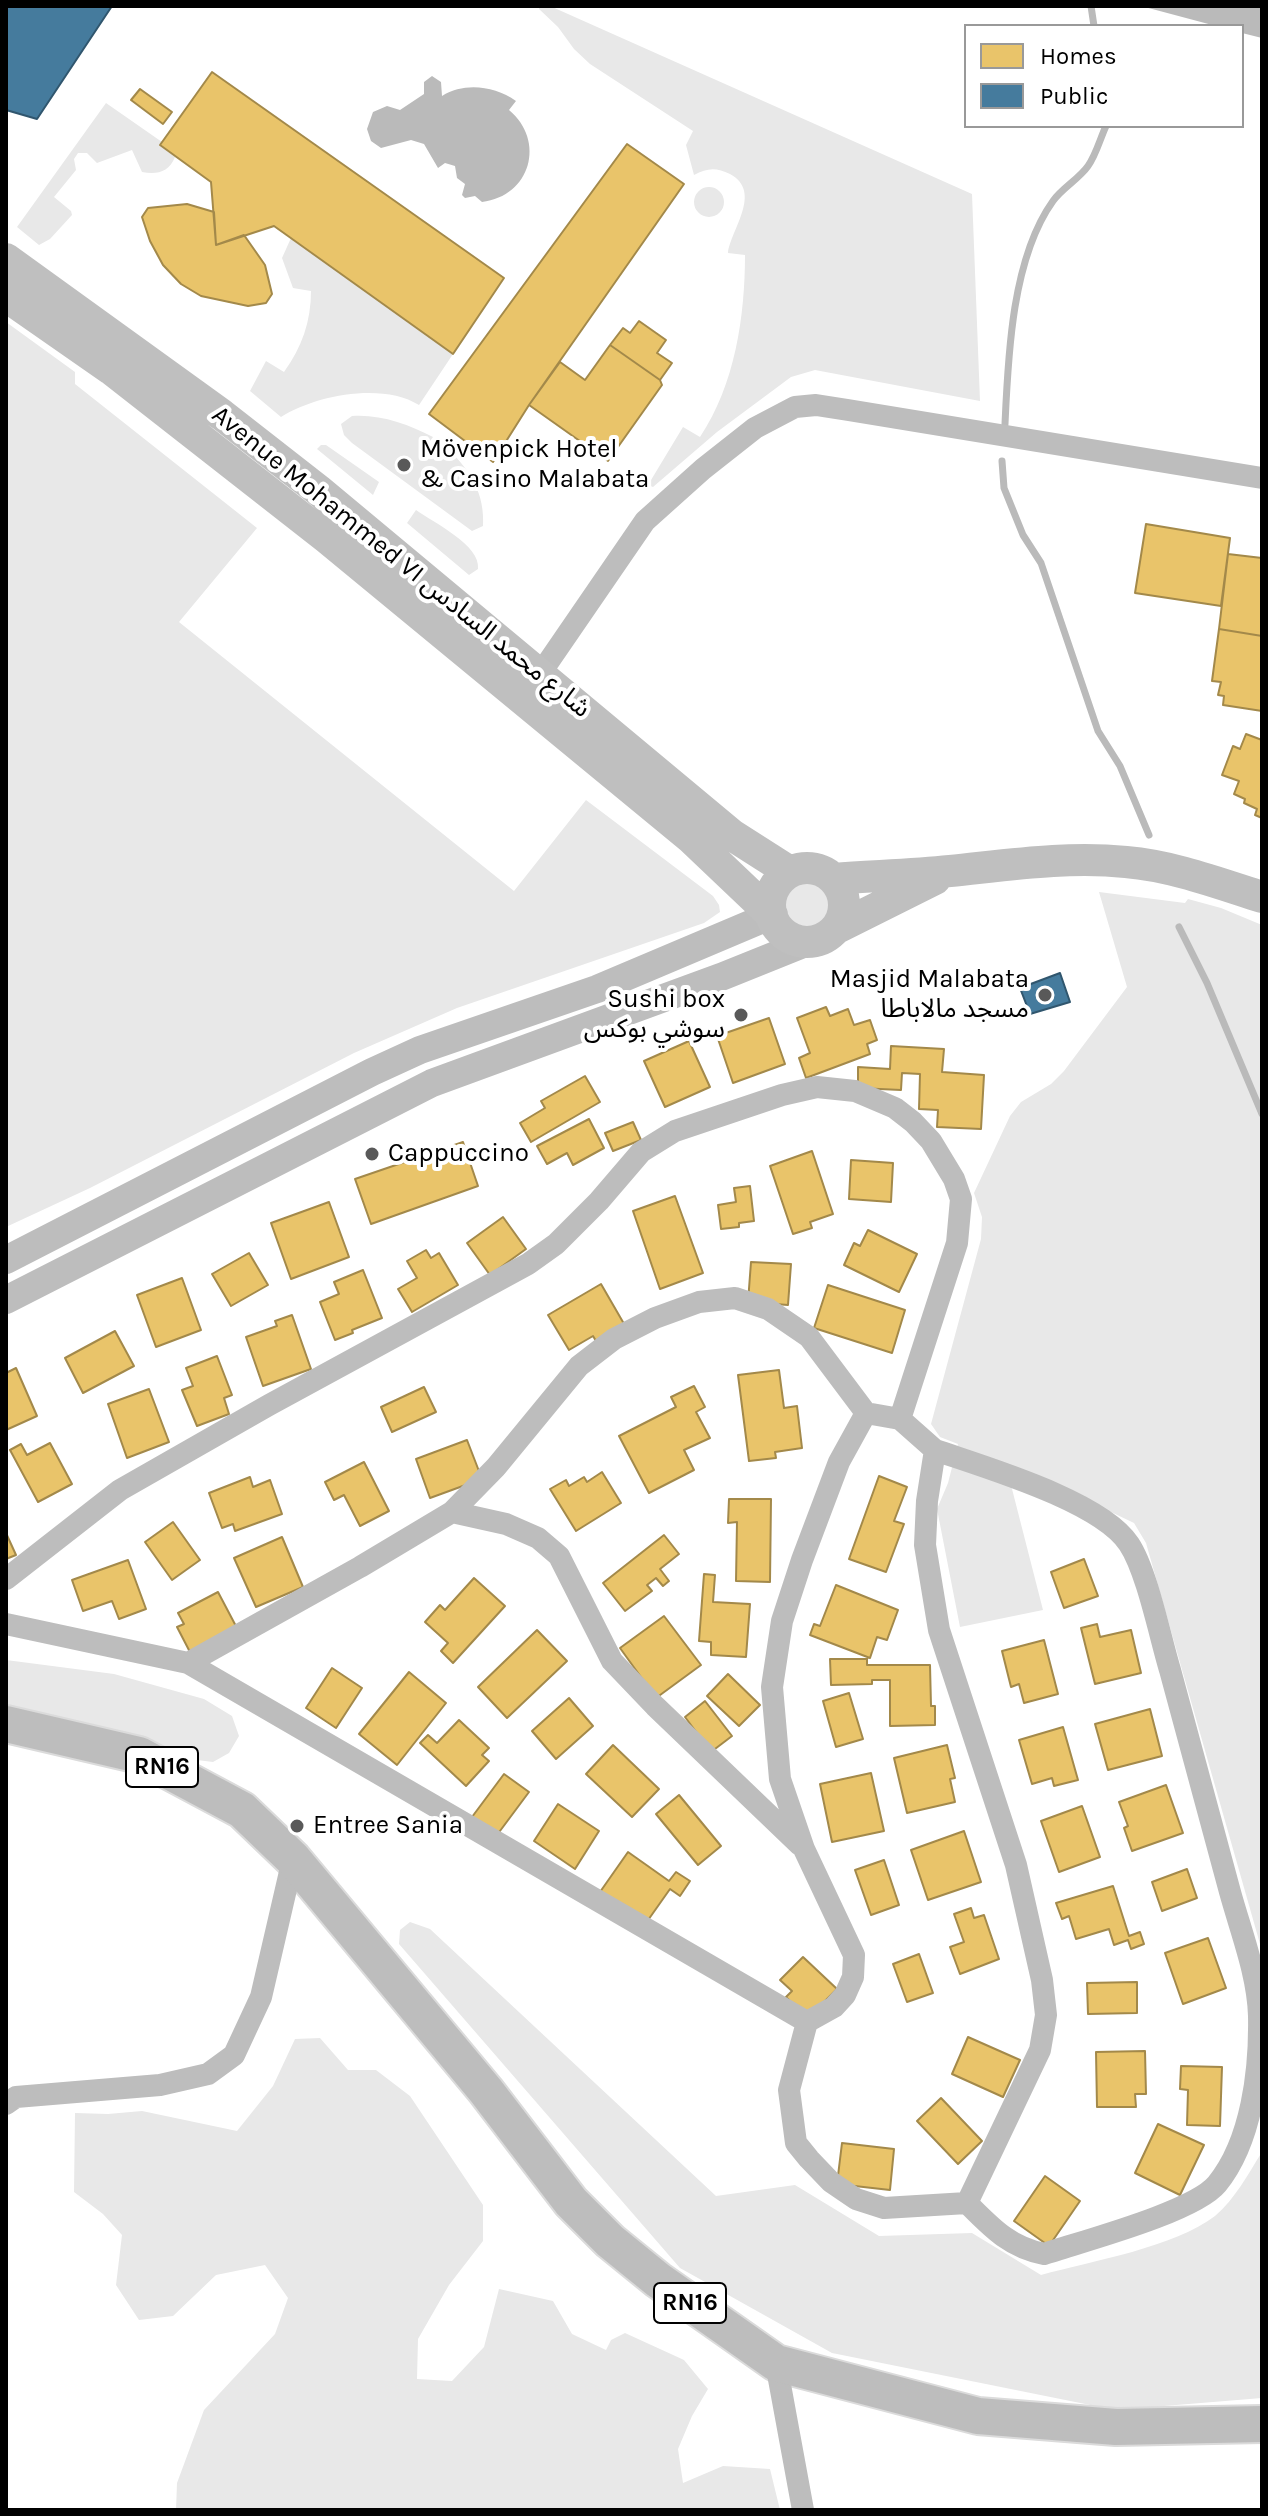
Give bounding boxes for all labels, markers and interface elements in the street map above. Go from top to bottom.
legend [964,24,1244,128]
text: Homes [1040,42,1117,70]
text: Public [1040,82,1108,110]
street label: Avenue Mohammed VI شارع محمد السادس [205,399,597,725]
place label: Mövenpick Hotel & Casino Malabata [420,434,649,496]
marker: Mövenpick Hotel & Casino Malabata [395,456,413,474]
place label: Masjid Malabata مسجد مالاباطا [830,964,1029,1026]
place label: Sushi box سوشي بوكس [584,984,725,1046]
marker: Masjid Malabata مسجد مالاباطا [1036,986,1054,1004]
marker: Sushi box سوشي بوكس [732,1006,750,1024]
place label: Cappuccino [388,1138,529,1170]
marker: Cappuccino [363,1145,381,1163]
road number: RN16 [126,1747,198,1787]
place label: Entree Sania [313,1810,463,1842]
marker: Entree Sania [288,1817,306,1835]
road number: RN16 [654,2283,726,2323]

